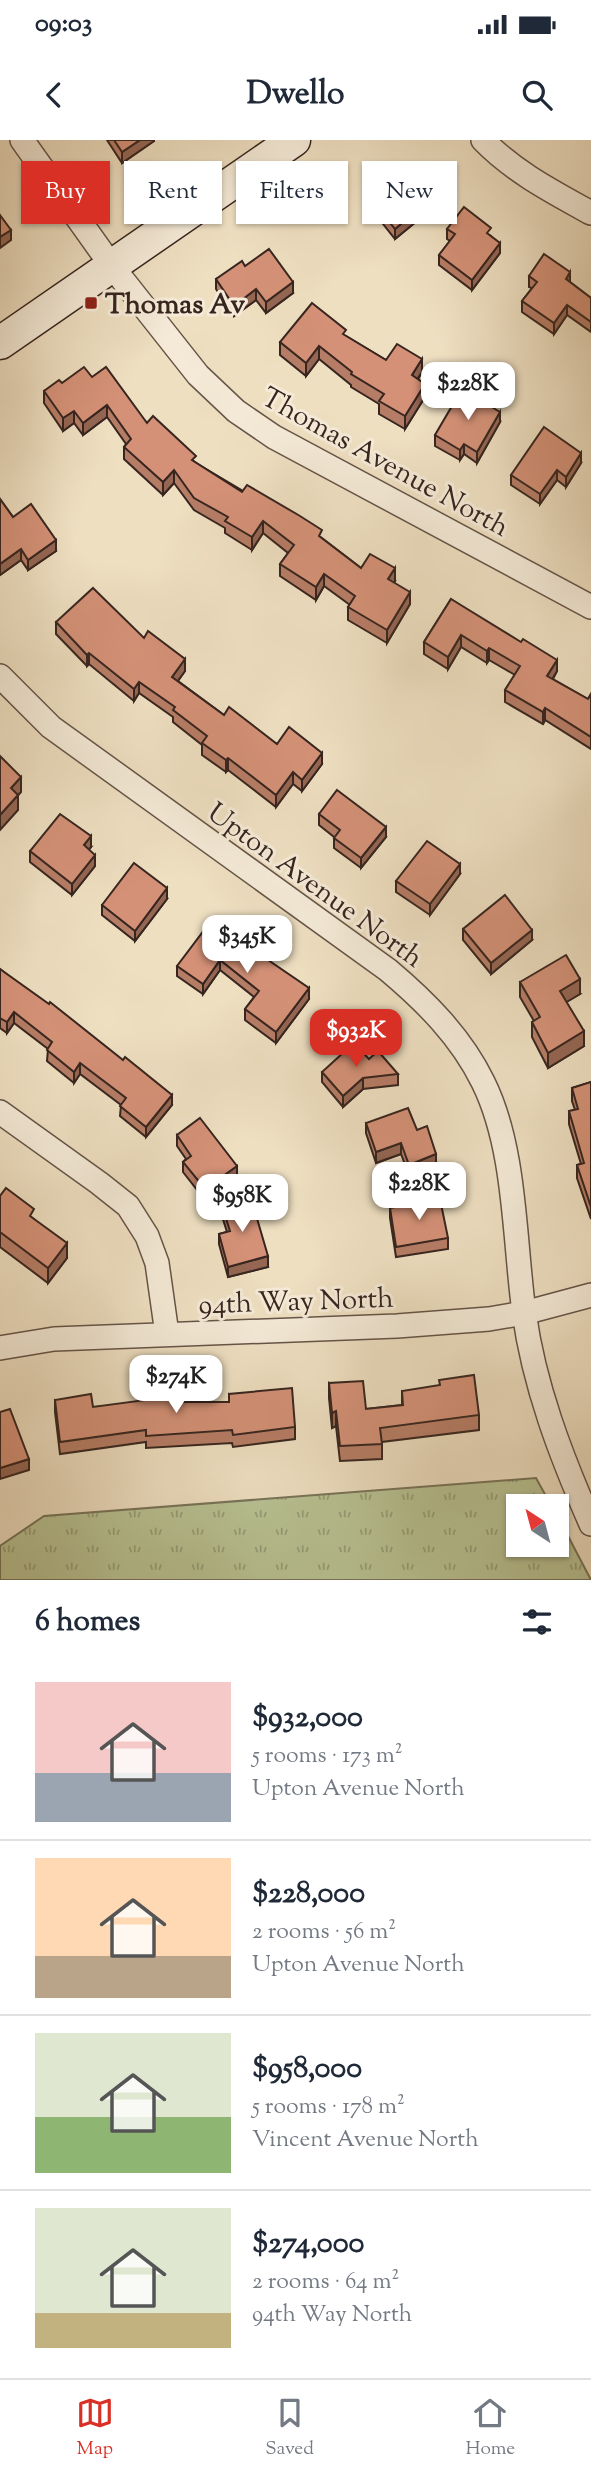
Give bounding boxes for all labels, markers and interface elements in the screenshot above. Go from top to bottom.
text: 09:03 [35,6,92,43]
text: Dwello [246,72,345,118]
icon: back [35,76,73,114]
icon: search [518,76,556,114]
chip: Buy [21,161,110,224]
chip: Rent [124,161,222,224]
chip: Filters [236,161,348,224]
chip: New [362,161,457,224]
place label: Thomas Av [105,286,245,326]
marker: Thomas Av [83,295,99,311]
pin: $228K [419,362,517,422]
text: $228K [437,368,499,401]
street label: Thomas Avenue North [254,379,516,548]
street label: Upton Avenue North [198,794,431,979]
pin: $345K [198,916,296,975]
text: $345K [218,921,276,954]
pin: $932K [307,1010,405,1069]
text: $932K [326,1015,386,1048]
pin: $228K [370,1163,468,1222]
text: $228K [388,1168,450,1201]
pin: $958K [193,1174,291,1234]
text: $958K [212,1180,272,1213]
street label: 94th Way North [198,1280,394,1326]
pin: $274K [127,1356,225,1415]
text: $274K [145,1361,207,1394]
north arrow [506,1494,569,1558]
map controls [506,1494,569,1557]
text: 6 homes [35,1601,140,1644]
icon: filters [518,1603,556,1641]
text: $932,000 [252,1697,363,1740]
icon: home [91,1710,175,1794]
text: 5 rooms · 173 m² [252,1740,403,1773]
text: Upton Avenue North [252,1773,465,1806]
text: $228,000 [252,1873,365,1916]
icon: home [91,1886,175,1970]
text: 2 rooms · 56 m² [252,1916,396,1949]
text: Upton Avenue North [252,1949,465,1982]
text: $958,000 [252,2048,362,2091]
icon: home [91,2061,175,2145]
text: 5 rooms · 178 m² [252,2091,405,2124]
text: Vincent Avenue North [252,2124,479,2157]
text: $274,000 [252,2223,364,2266]
icon: home [91,2236,175,2320]
text: 2 rooms · 64 m² [252,2266,399,2299]
text: 94th Way North [252,2299,412,2332]
tab: Map [76,2394,114,2463]
tab: Saved [265,2394,314,2463]
tab: Home [465,2394,515,2463]

